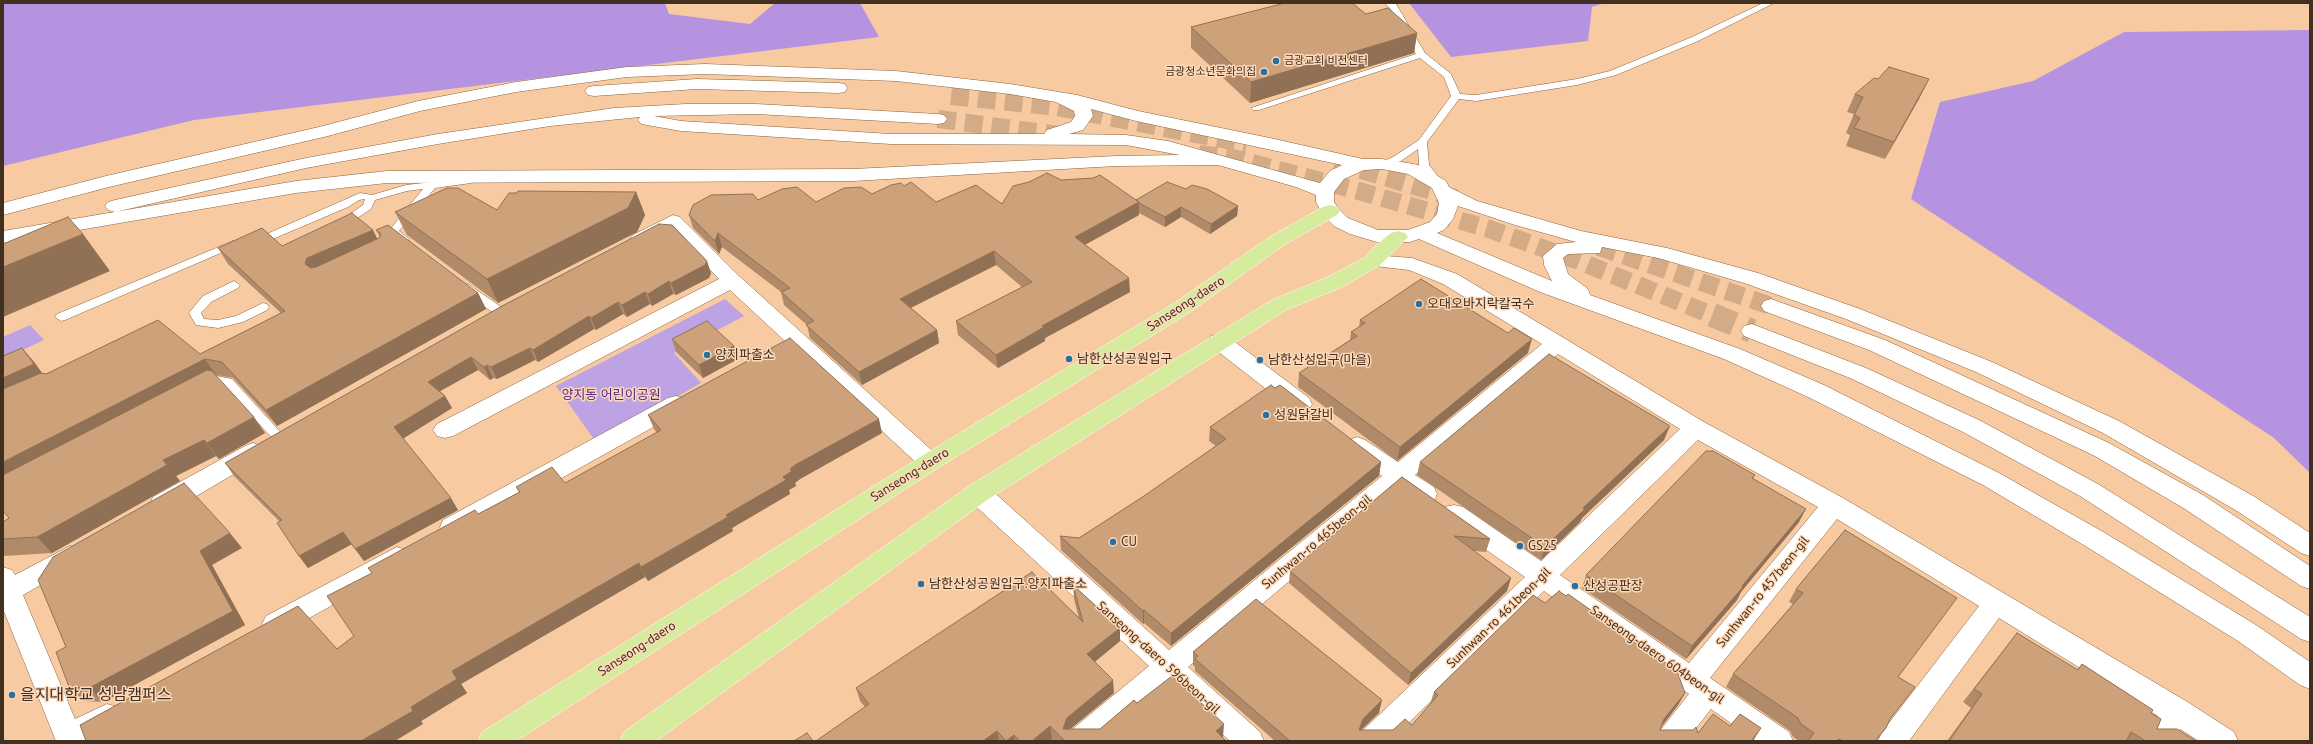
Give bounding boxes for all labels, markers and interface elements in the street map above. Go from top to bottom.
place label: 금광교회 비전센터 [1284,54,1368,68]
marker: 금광교회 비전센터 [1271,56,1281,66]
place label: 금광청소년문화의집 [1165,65,1256,79]
marker: 금광청소년문화의집 [1259,67,1269,77]
street label: Sanseong-daero [1144,273,1228,335]
place label: 오대오바지락칼국수 [1427,296,1535,312]
marker: 오대오바지락칼국수 [1414,299,1424,309]
place label: 양지파출소 [715,347,775,363]
marker: 양지파출소 [702,350,712,360]
place label: 남한산성공원입구 [1077,351,1173,367]
place label: 남한산성입구(마을) [1268,352,1371,368]
marker: 남한산성공원입구 [1064,354,1074,364]
marker: 남한산성입구(마을) [1255,355,1265,365]
park label: 양지동 어린이공원 [561,387,661,403]
place label: 성원닭갈비 [1274,407,1334,423]
marker: 성원닭갈비 [1261,410,1271,420]
street label: Sanseong-daero [868,445,952,505]
street label: Sunhwan-ro 465beon-gil [1259,491,1375,593]
street label: Sunhwan-ro 457beon-gil [1713,533,1813,651]
place label: CU [1121,534,1137,550]
marker: CU [1108,537,1118,547]
place label: GS25 [1528,538,1557,554]
marker: GS25 [1515,541,1525,551]
street label: Sunhwan-ro 461beon-gil [1444,564,1554,672]
place label: 남한산성공원입구.양지파출소 [929,576,1087,592]
place label: 산성공판장 [1583,578,1643,594]
marker: 남한산성공원입구.양지파출소 [916,579,926,589]
marker: 산성공판장 [1570,581,1580,591]
street label: Sanseong-daero 596beon-gil [1093,598,1223,718]
street label: Sanseong-daero 604beon-gil [1587,602,1727,708]
street label: Sanseong-daero [595,618,679,680]
place label: 을지대학교 성남캠퍼스 [20,685,171,705]
marker: 을지대학교 성남캠퍼스 [7,690,17,700]

